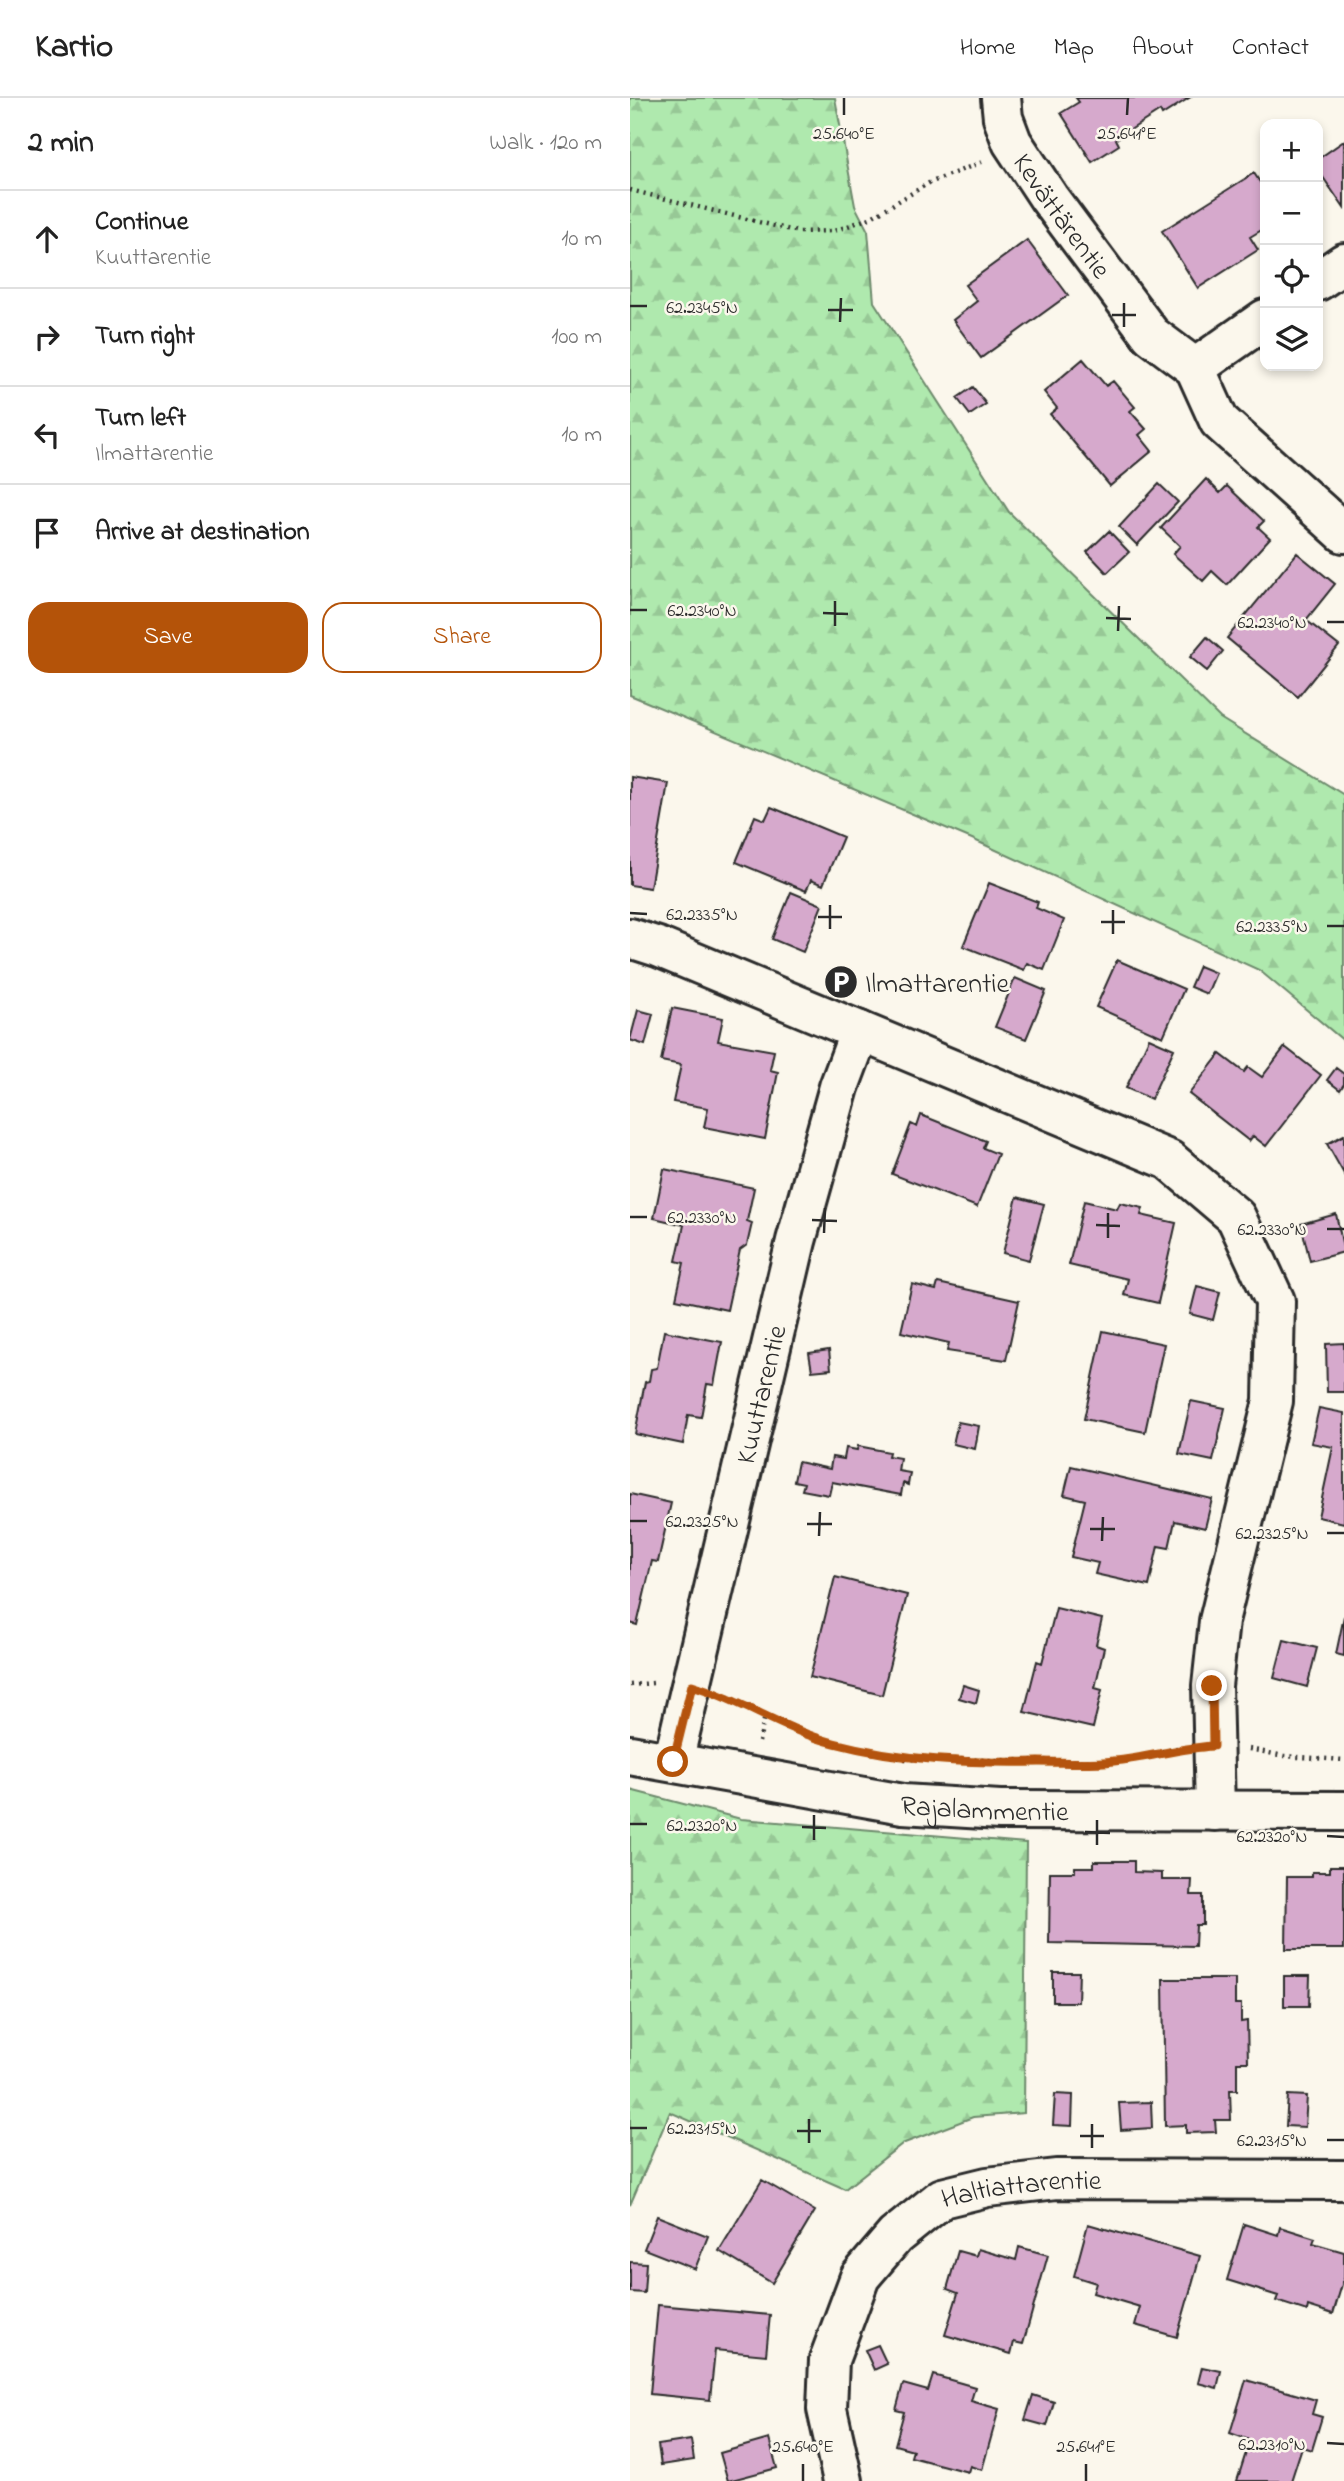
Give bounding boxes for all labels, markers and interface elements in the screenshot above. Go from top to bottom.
text: Kartio [35,24,113,72]
text: Home [960,31,1016,66]
text: Map [1054,31,1094,66]
text: About [1132,31,1194,66]
text: Contact [1232,31,1309,66]
map controls [1260,119,1323,371]
button: + [1260,119,1323,182]
text: 2 min [28,122,94,166]
text: 25.640°E [813,122,875,148]
text: 25.641°E [1097,122,1157,148]
text: Walk · 120 m [489,127,602,160]
street label: Kevättärentie [1001,146,1120,289]
button: − [1260,182,1323,245]
text: Continue [95,204,188,242]
icon: ahead [28,220,66,258]
text: 10 m [561,223,602,256]
text: Kuuttarentie [95,242,211,275]
button: locate [1260,245,1323,308]
text: 62.2345°N [666,296,738,322]
button: layers [1260,308,1323,371]
icon: right [28,318,66,356]
text: Turn right [95,318,195,356]
text: 100 m [551,321,602,354]
text: Turn left [95,400,186,438]
icon: left [28,416,66,454]
text: 10 m [561,419,602,452]
text: Ilmattarentie [95,438,213,471]
icon: arrive [28,514,66,552]
text: Arrive at destination [95,514,310,552]
text: 62.2340°N [667,599,737,625]
button: Save [28,602,308,673]
button: Share [322,602,602,673]
text: 62.2340°N [1237,611,1307,637]
text: 62.2335°N [666,903,738,929]
text: 62.2335°N [1236,915,1308,941]
parking icon: Ilmattarentie [822,963,860,1001]
place label: Ilmattarentie [865,965,1010,1006]
text: 62.2330°N [667,1206,737,1232]
text: 62.2330°N [1237,1218,1307,1244]
street label: Kuuttarentie [727,1321,800,1468]
text: 62.2325°N [665,1510,739,1536]
text: 62.2325°N [1235,1522,1309,1548]
route end [1196,1670,1227,1701]
route start [657,1746,688,1777]
street label: Rajalammentie [899,1787,1069,1834]
text: 62.2320°N [667,1814,737,1840]
text: 62.2320°N [1237,1825,1307,1851]
text: 62.2315°N [667,2117,737,2143]
text: 62.2315°N [1237,2129,1307,2155]
street label: Haltiattarentie [937,2162,1102,2221]
text: 62.2310°N [1238,2433,1306,2459]
text: 25.640°E [772,2435,834,2461]
text: 25.641°E [1056,2435,1116,2461]

